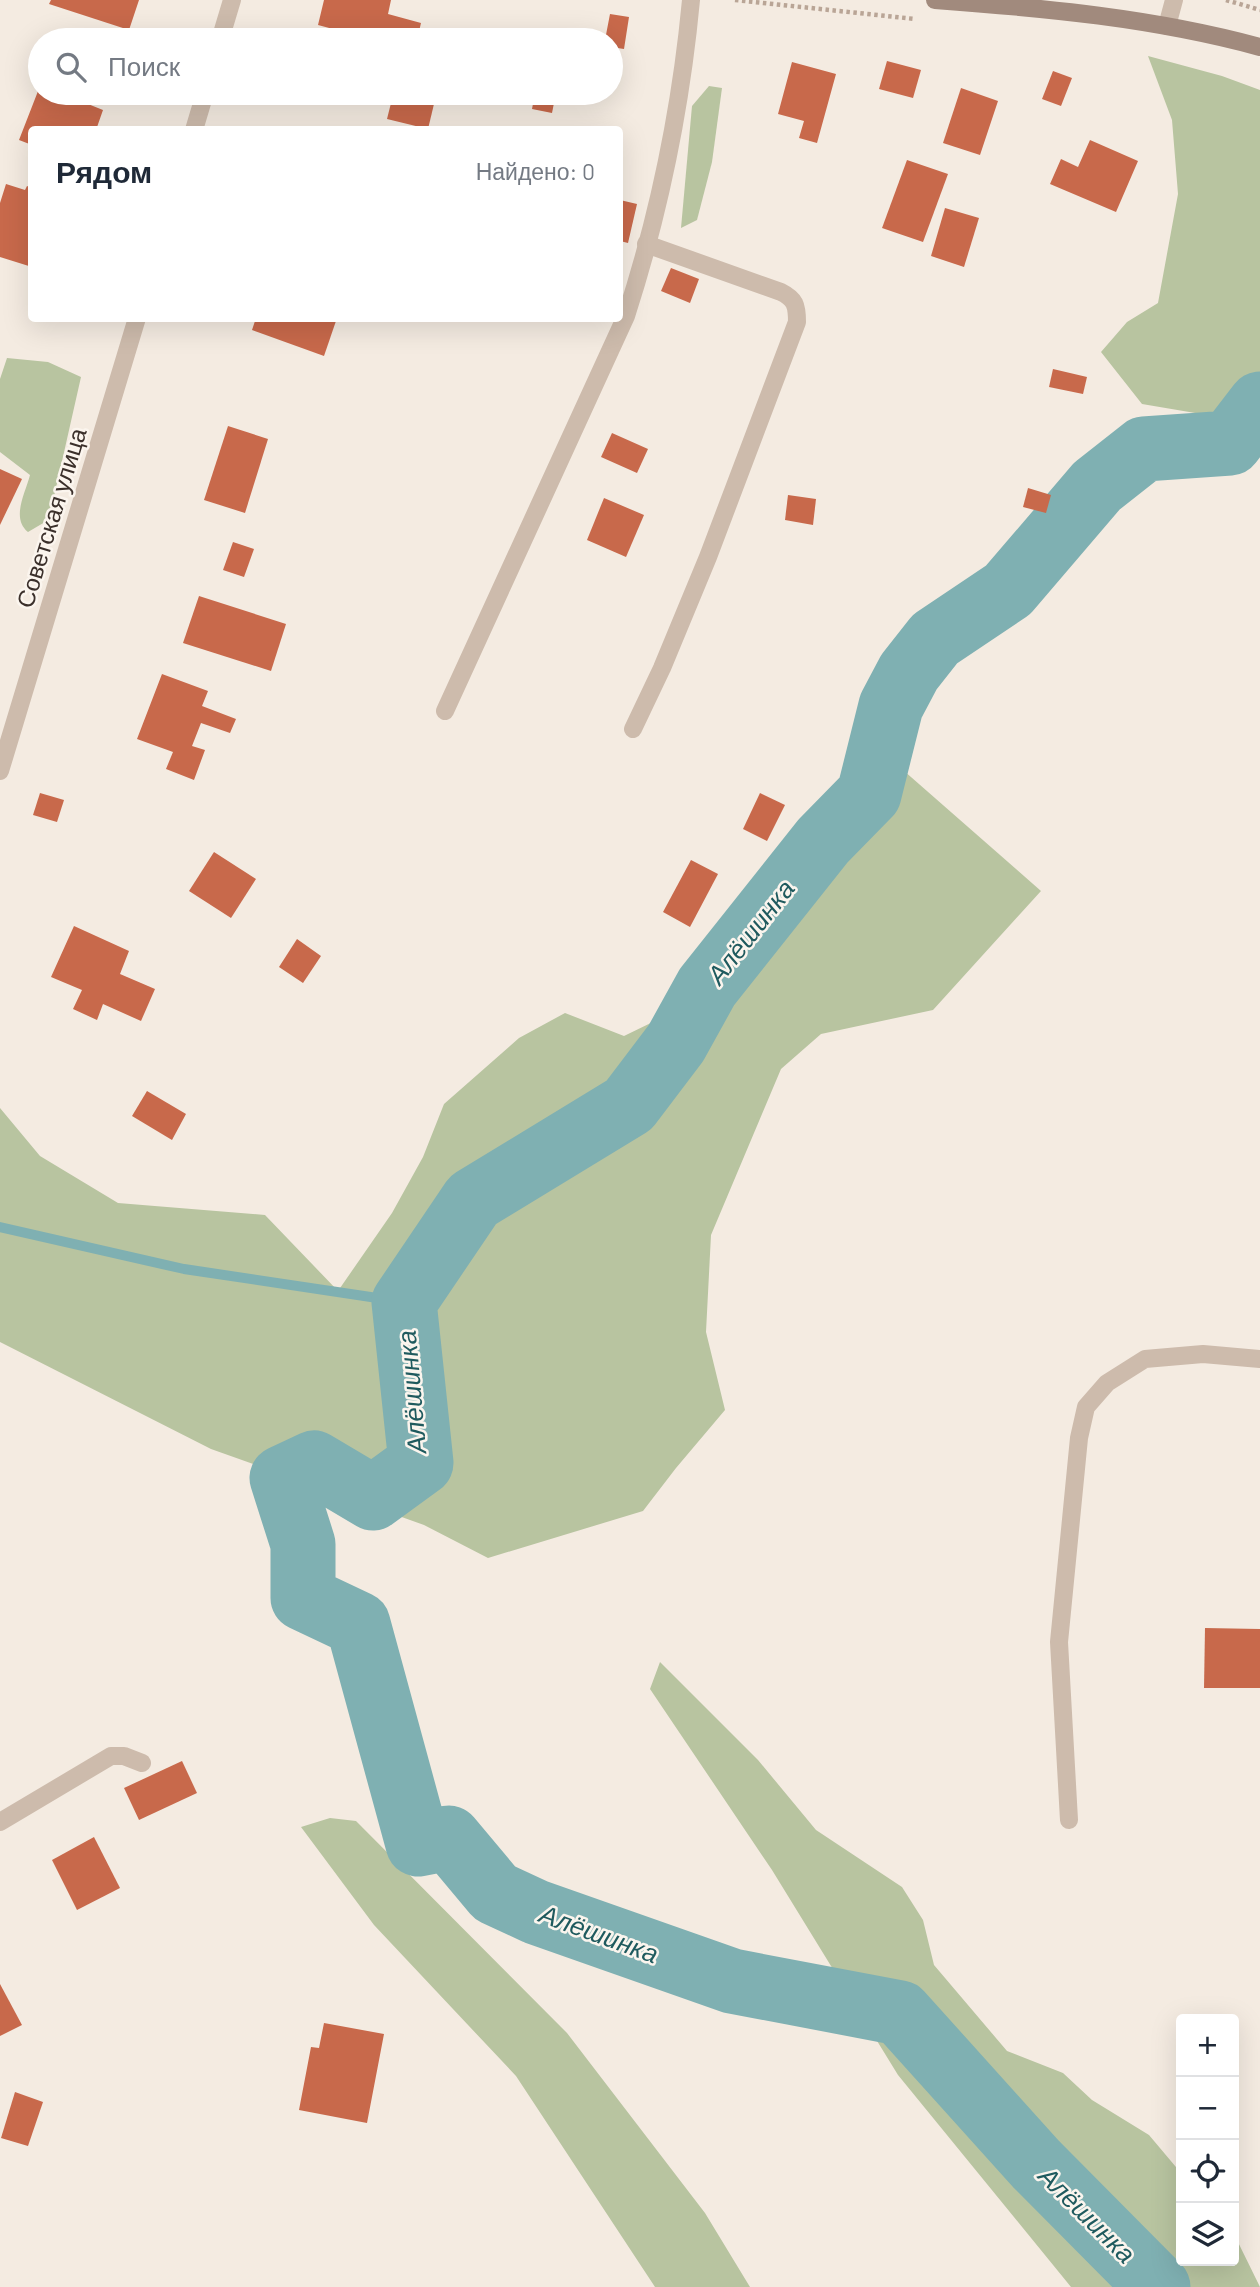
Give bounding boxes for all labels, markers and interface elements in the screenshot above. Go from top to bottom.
search box [28,28,623,105]
icon: search [52,48,90,86]
text: Поиск [108,50,180,81]
text: Рядом [56,153,152,189]
text: Найдено: 0 [476,157,595,185]
street label: Советская улица [9,423,92,611]
water label: Алёшинка [698,873,800,991]
water label: Алёшинка [390,1329,432,1457]
water label: Алёшинка [534,1896,663,1968]
map controls [1176,2014,1239,2266]
button: + [1176,2014,1239,2077]
button: − [1176,2077,1239,2140]
button: locate [1176,2140,1239,2203]
water label: Алёшинка [1032,2158,1143,2269]
button: layers [1176,2203,1239,2266]

